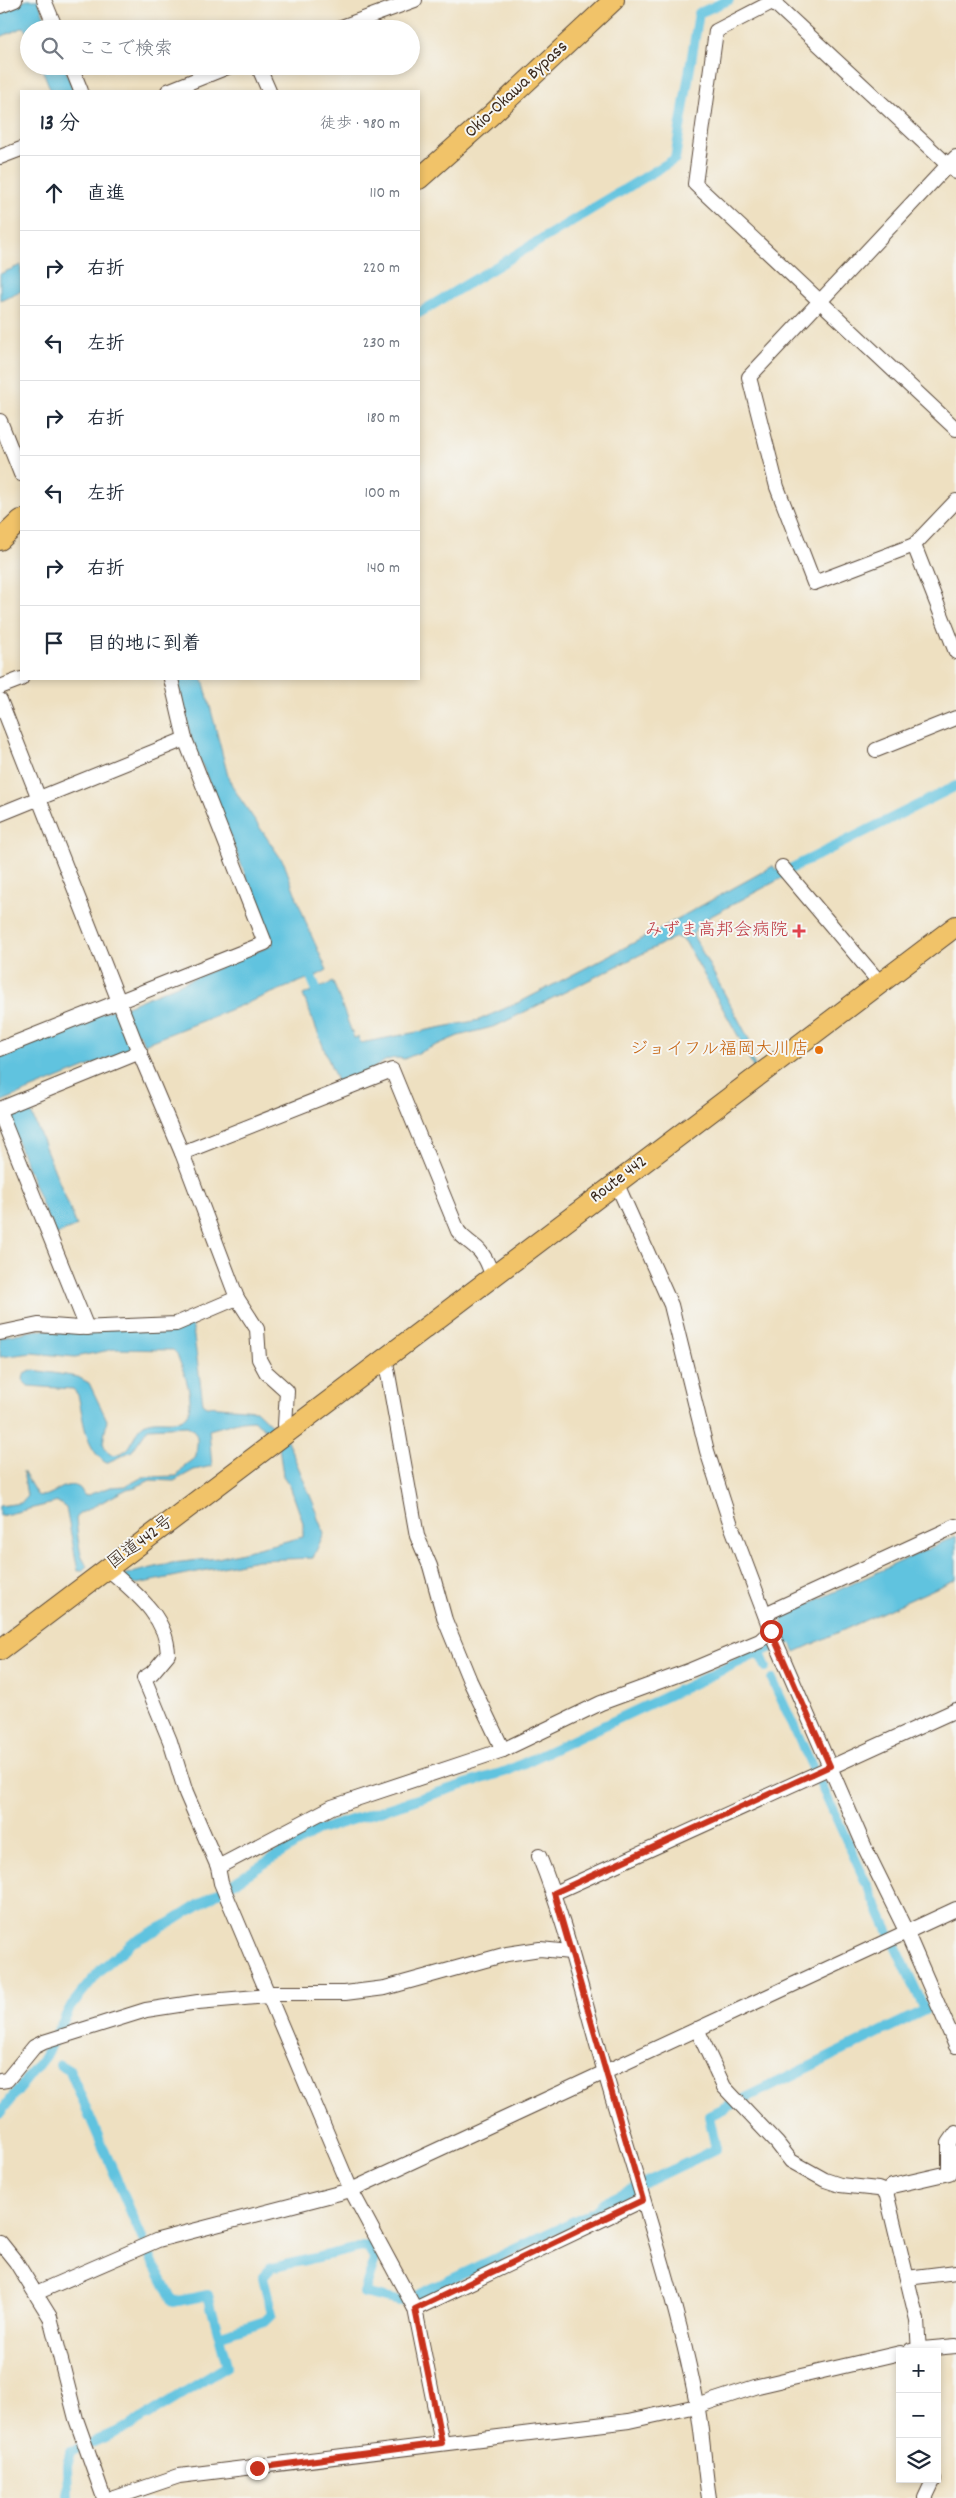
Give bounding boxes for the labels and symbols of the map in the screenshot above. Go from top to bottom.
street label: Okio-Okawa Bypass [460,35,574,145]
place label: みずま高邦会病院 [645,919,788,944]
marker: みずま高邦会病院 [792,924,806,938]
place label: ジョイフル福岡大川店 [630,1038,809,1063]
marker: ジョイフル福岡大川店 [813,1044,825,1056]
street label: Route 442 [585,1150,653,1210]
street label: 国道442号 [103,1510,179,1576]
route start [760,1620,783,1643]
route end [246,2457,269,2480]

